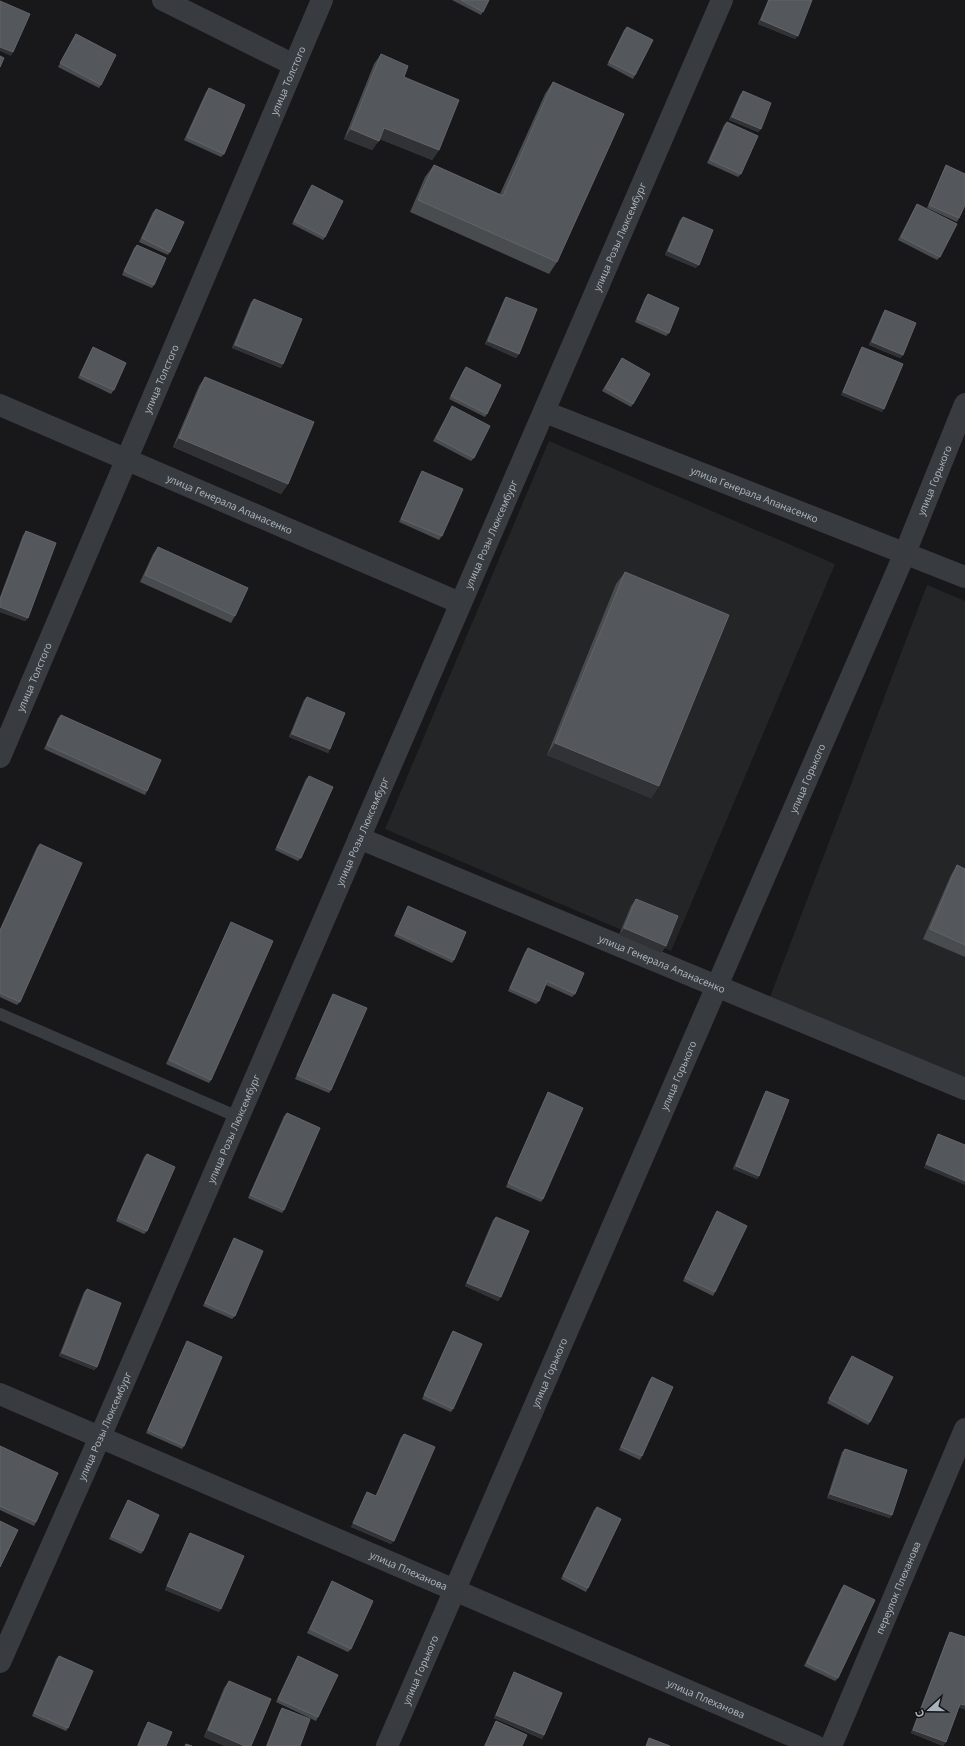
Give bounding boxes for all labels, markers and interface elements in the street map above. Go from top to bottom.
street label: улица Толстого [267,44,309,117]
street label: улица Розы Люксембург [590,180,649,293]
street label: улица Толстого [140,342,182,415]
street label: улица Горького [914,443,955,517]
street label: улица Генерала Апанасенко [689,463,820,526]
street label: улица Генерала Апанасенко [164,471,295,537]
street label: улица Розы Люксембург [461,477,521,591]
street label: улица Толстого [13,640,55,714]
street label: улица Горького [786,741,828,815]
street label: улица Розы Люксембург [332,774,392,888]
street label: улица Генерала Апанасенко [597,931,728,996]
street label: улица Горького [657,1038,699,1112]
street label: улица Розы Люксембург [204,1072,263,1185]
street label: улица Горького [528,1336,570,1410]
street label: улица Розы Люксембург [75,1369,135,1483]
street label: переулок Плеханова [872,1539,924,1636]
street label: улица Плеханова [368,1547,450,1593]
street label: улица Горького [399,1633,441,1707]
street label: улица Плеханова [665,1676,747,1722]
north arrow [909,1690,949,1730]
text: С [911,1708,927,1720]

